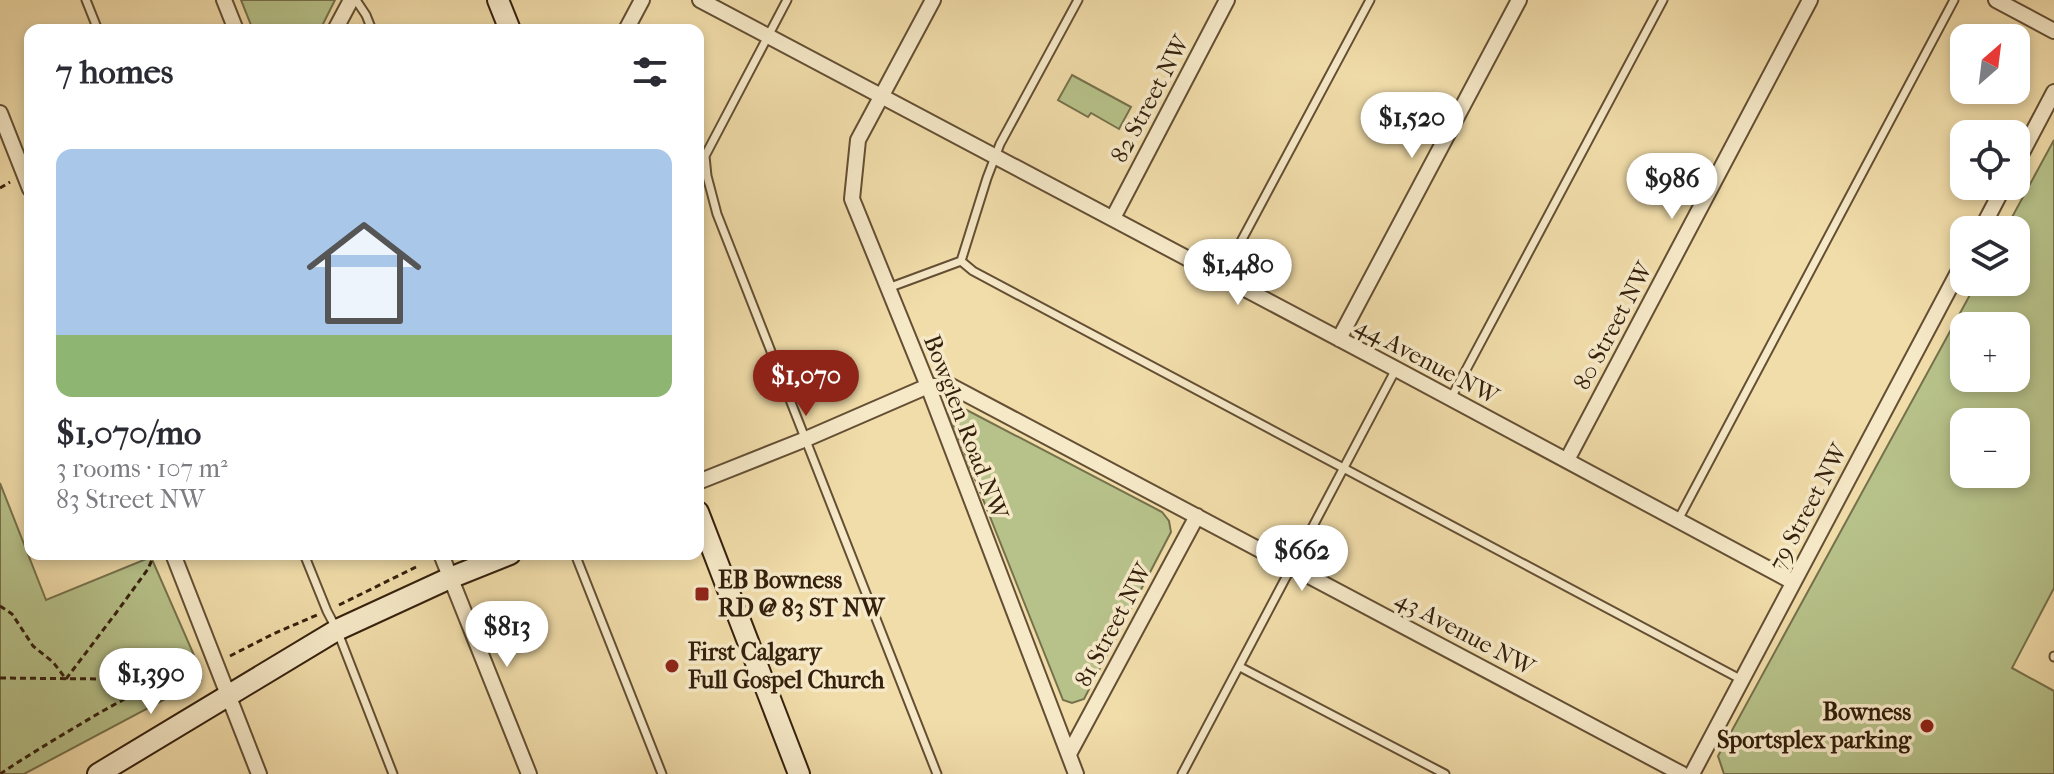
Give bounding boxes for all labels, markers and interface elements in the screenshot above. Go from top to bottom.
north arrow [1950,24,2030,104]
map controls [1950,24,2030,488]
street label: 82 Street NW [1105,29,1196,167]
icon: filters [628,50,672,94]
text: 7 homes [56,52,173,92]
pin: $1,520 [1347,92,1477,160]
text: $1,520 [1379,102,1445,133]
button: locate [1950,120,2030,200]
pin: $986 [1625,153,1719,221]
text: $986 [1644,163,1700,194]
icon: home [292,201,436,345]
button: layers [1950,216,2030,296]
pin: $1,480 [1173,239,1303,307]
text: $1,480 [1202,249,1274,280]
street label: 80 Street NW [1568,256,1659,395]
street label: 44 Avenue NW [1351,312,1505,411]
button: + [1950,312,2030,392]
street label: Bowglen Road NW [918,331,1015,525]
pin: $1,070 [741,350,871,418]
text: $1,070 [771,360,841,391]
button: − [1950,408,2030,488]
text: $1,070/mo [56,413,201,453]
street label: 79 Street NW [1763,438,1854,575]
text: 3 rooms · 107 m² [56,453,228,484]
text: 83 Street NW [56,484,205,515]
pin: $662 [1255,525,1349,593]
text: $662 [1274,535,1330,566]
street label: 81 Street NW [1069,557,1158,692]
place label: EB Bowness RD @ 83 ST NW [718,566,886,622]
marker: EB Bowness RD @ 83 ST NW [693,585,711,603]
street label: 43 Avenue NW [1391,585,1541,682]
pin: $813 [460,601,554,669]
text: $813 [483,611,531,642]
place label: First Calgary Full Gospel Church [687,638,885,694]
pin: $1,390 [86,648,216,716]
marker: First Calgary Full Gospel Church [663,657,681,675]
text: $1,390 [117,658,185,689]
place label: Bowness Sportsplex parking [1717,698,1912,754]
marker: Bowness Sportsplex parking [1918,717,1936,735]

